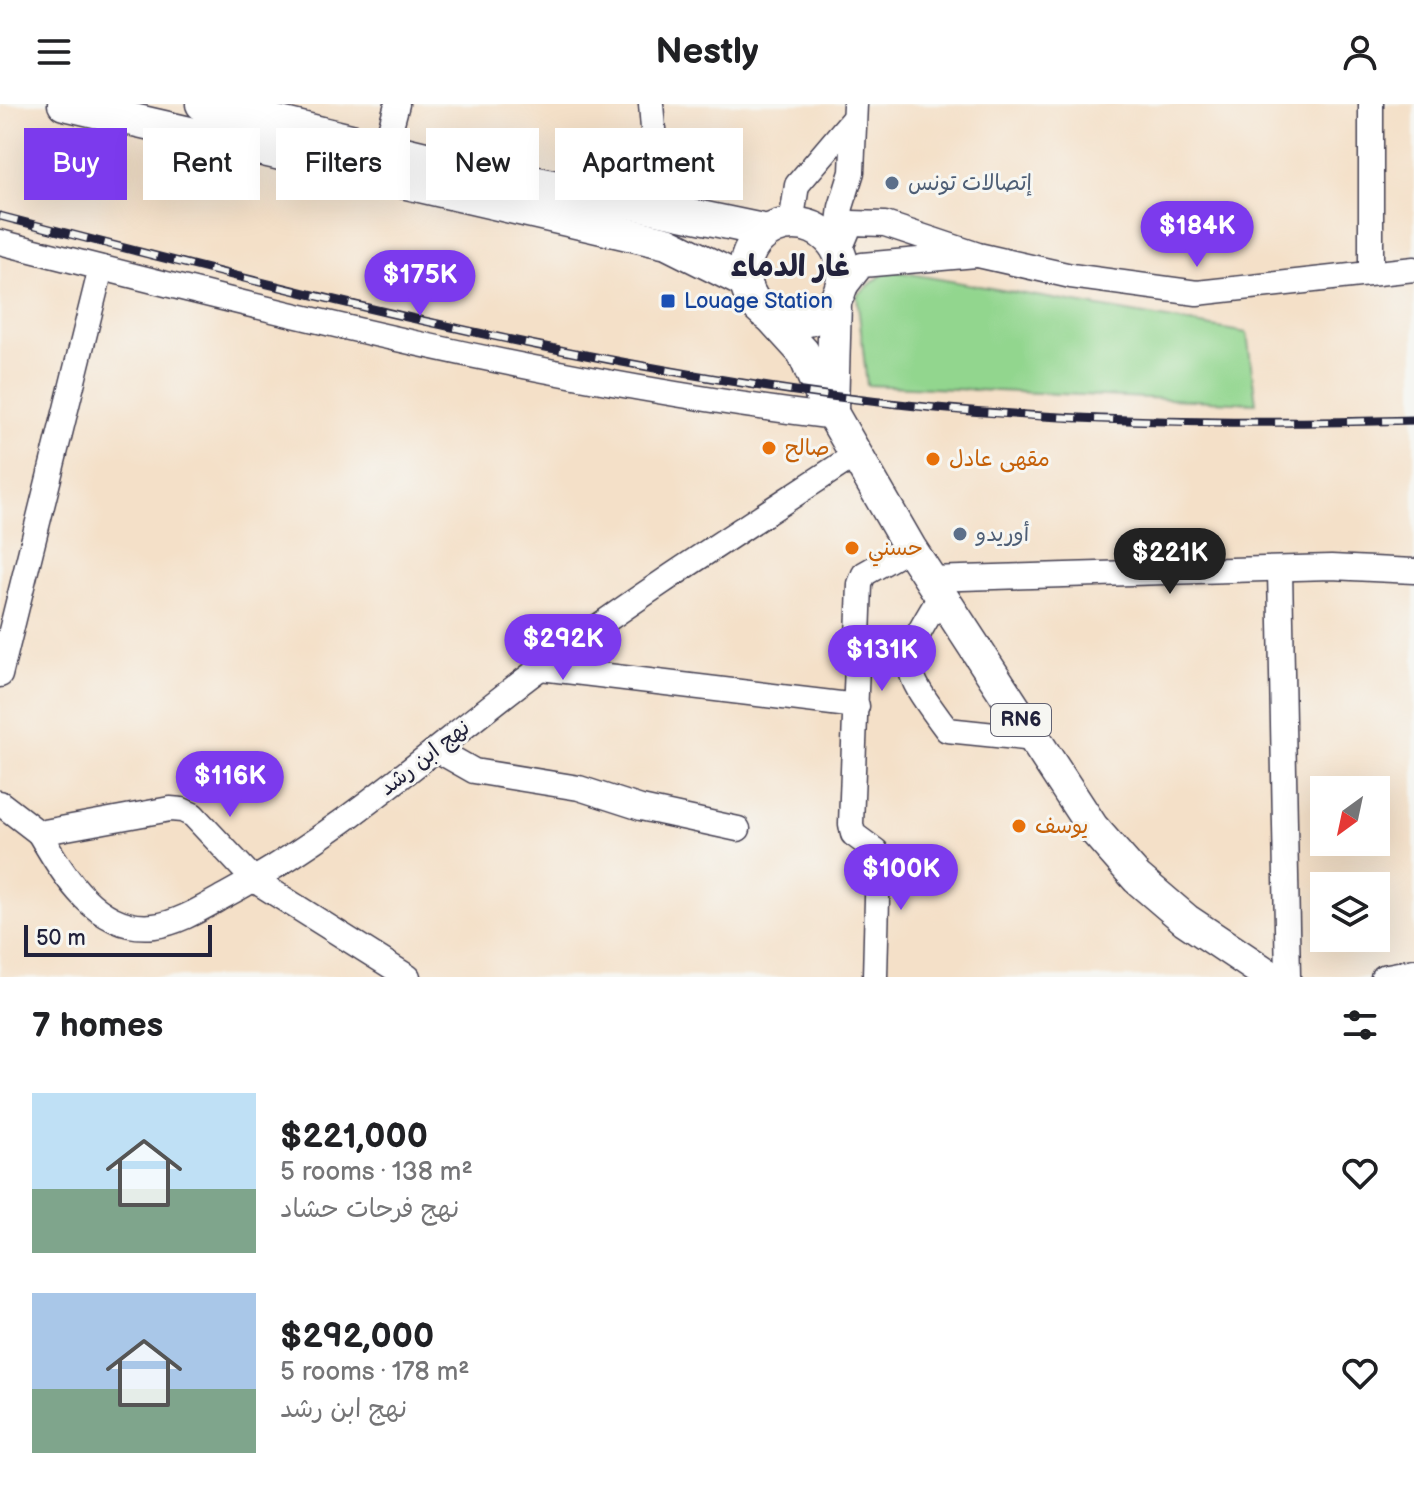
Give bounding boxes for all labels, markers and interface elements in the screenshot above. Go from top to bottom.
icon: menu [32,30,76,74]
icon: person [1338,30,1382,74]
text: Nestly [656,31,759,74]
chip: Buy [24,128,127,200]
chip: Rent [143,128,260,200]
chip: Filters [276,128,410,200]
chip: New [426,128,539,200]
chip: Apartment [555,128,743,200]
place label: إتصالات تونس [908,170,1032,197]
marker: إتصالات تونس [883,174,901,192]
pin: $184K [1141,201,1253,269]
text: $184K [1159,211,1235,242]
district label: غار الدماء [730,249,850,285]
pin: $175K [364,250,476,318]
text: $175K [382,260,458,291]
place label: Louage Station [684,288,833,315]
marker: Louage Station [659,292,677,310]
place label: صالح [785,435,830,463]
marker: صالح [760,439,778,457]
place label: مقهى عادل [949,446,1050,473]
marker: مقهى عادل [924,450,942,468]
place label: أوريدو [975,520,1030,548]
marker: أوريدو [951,525,969,543]
pin: $221K [1114,528,1226,596]
place label: حسني [868,535,923,567]
text: $221K [1132,538,1208,569]
marker: حسني [843,539,861,557]
pin: $292K [507,614,619,682]
text: $292K [522,624,604,655]
pin: $131K [826,625,938,693]
text: $131K [846,635,918,666]
road number: RN6 [991,704,1051,736]
street label: نهج ابن رشد [374,714,476,803]
pin: $116K [174,751,286,819]
text: $116K [194,761,266,792]
north arrow [1310,776,1390,856]
map controls [1310,776,1390,952]
place label: يوسف [1035,813,1089,840]
marker: يوسف [1010,817,1028,835]
pin: $100K [845,844,957,912]
text: $100K [862,854,940,885]
button: layers [1310,872,1390,952]
scale bar [24,921,212,957]
text: 50 m [36,925,86,952]
icon: filters [1338,1003,1382,1047]
text: 7 homes [32,1005,163,1046]
text: $221,000 [280,1116,428,1157]
icon: home [96,1125,192,1221]
icon: heart [1338,1151,1382,1195]
text: 5 rooms · 138 m² [280,1157,473,1188]
text: نهج فرحات حشاد [280,1194,459,1225]
text: $292,000 [280,1316,434,1357]
icon: home [96,1325,192,1421]
icon: heart [1338,1351,1382,1395]
text: 5 rooms · 178 m² [280,1357,469,1388]
text: نهج ابن رشد [280,1394,407,1425]

